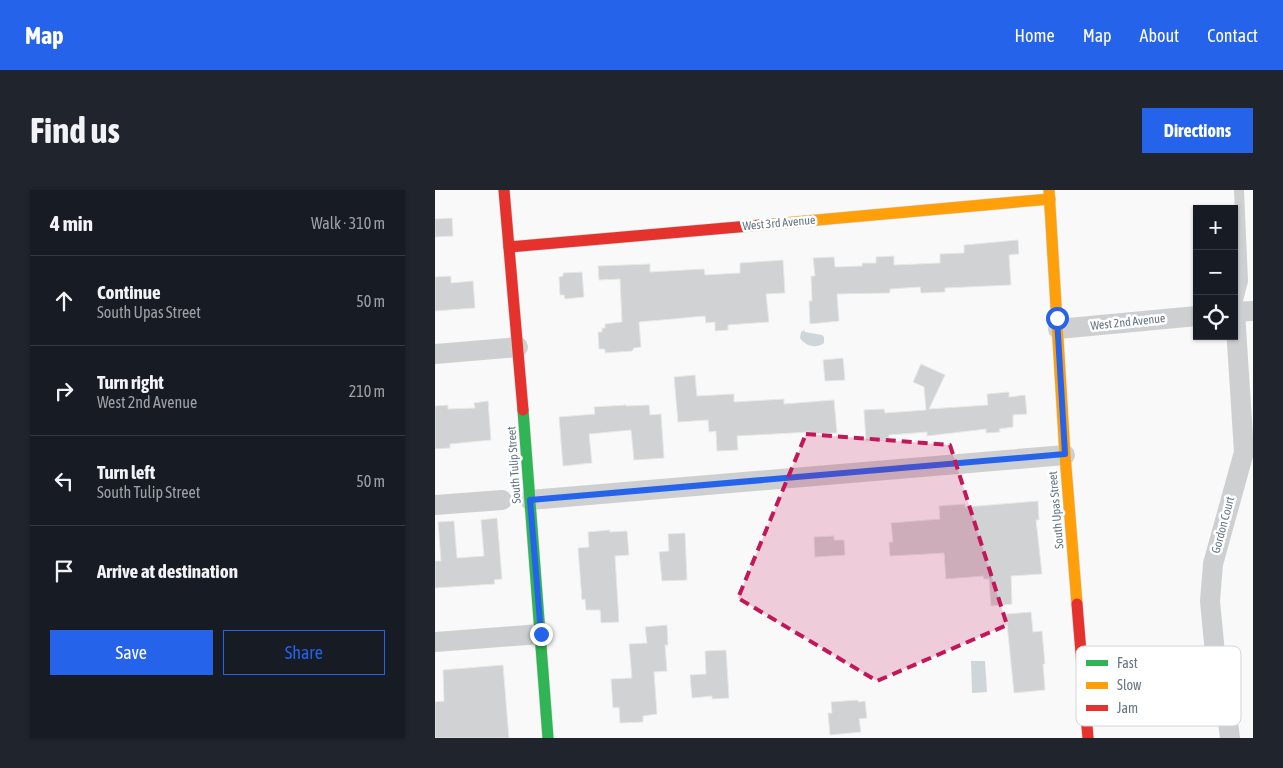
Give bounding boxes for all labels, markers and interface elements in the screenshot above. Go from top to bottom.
text: Map [25,22,64,49]
text: Home [1015,25,1055,46]
text: Map [1083,25,1112,46]
text: About [1140,25,1179,46]
text: Contact [1207,25,1258,46]
button: Directions [1142,108,1253,153]
text: Find us [30,110,120,150]
map controls [1193,205,1238,340]
button: + [1193,205,1238,250]
text: 4 min [50,211,93,235]
street label: West 3rd Avenue [742,213,816,233]
text: Walk · 310 m [311,214,385,232]
button: − [1193,250,1238,295]
text: Continue [97,281,161,303]
icon: ahead [50,287,78,315]
text: 50 m [356,292,385,310]
button: locate [1193,295,1238,340]
text: South Upas Street [97,303,201,321]
route start [1046,307,1069,330]
street label: West 2nd Avenue [1090,311,1166,333]
text: Turn right [97,371,164,393]
icon: right [50,377,78,405]
text: 210 m [349,382,385,400]
text: West 2nd Avenue [97,393,197,411]
street label: South Tulip Street [504,425,524,504]
text: Turn left [97,461,155,483]
icon: left [50,467,78,495]
street label: South Upas Street [1046,470,1066,549]
text: 50 m [356,472,385,490]
text: South Tulip Street [97,483,200,501]
street label: Gordon Court [1209,495,1237,555]
icon: arrive [50,557,78,585]
text: Arrive at destination [97,560,238,582]
route end [530,623,553,646]
button: Save [50,630,213,675]
button: Share [223,630,385,675]
legend [1076,646,1241,726]
text: Fast [1117,655,1138,671]
text: Slow [1117,677,1142,693]
text: Jam [1117,700,1138,716]

